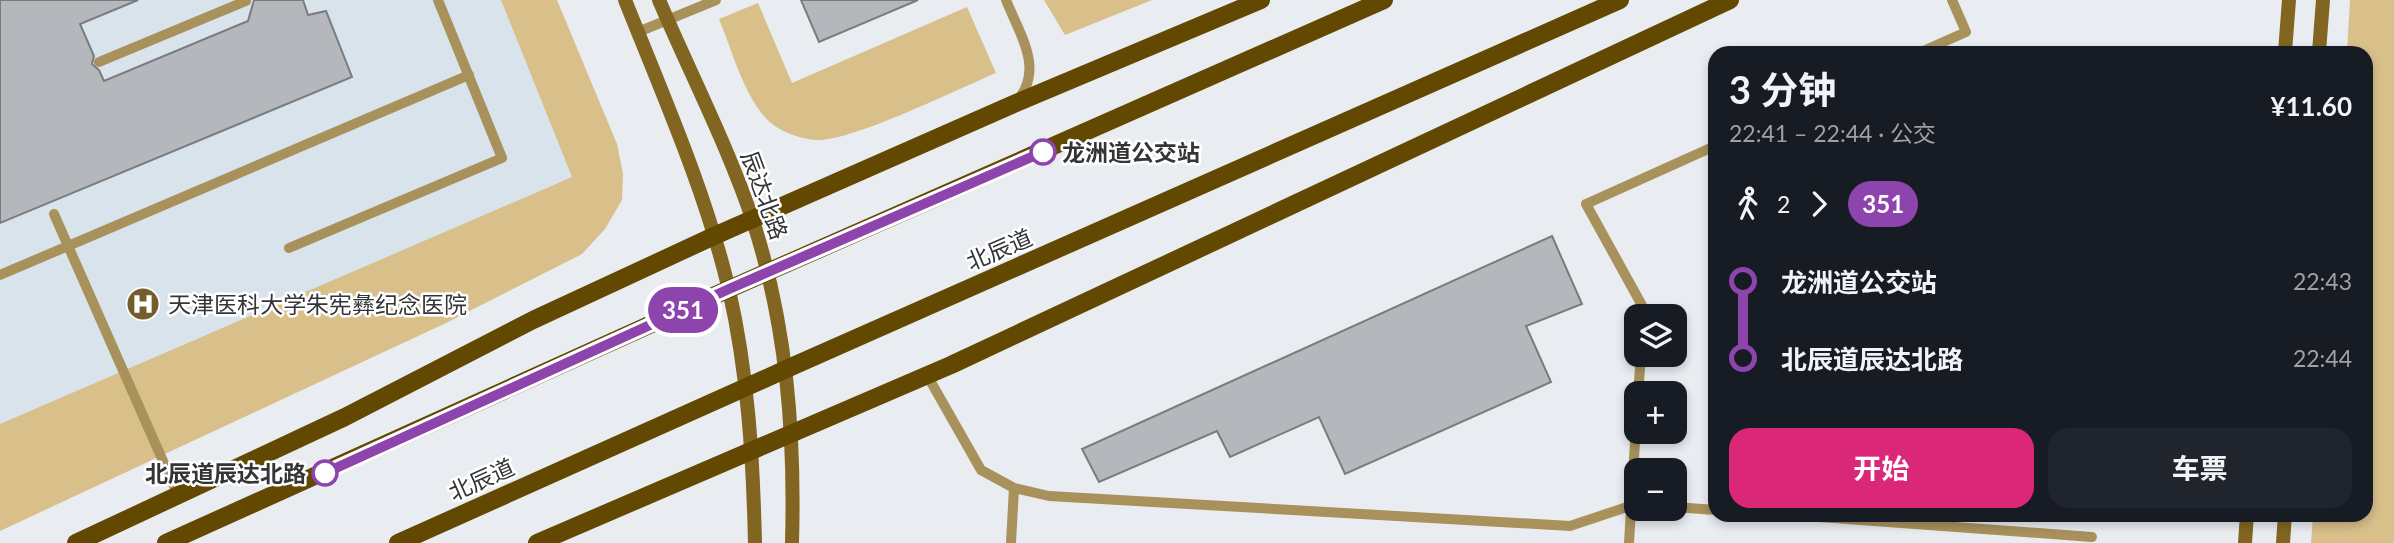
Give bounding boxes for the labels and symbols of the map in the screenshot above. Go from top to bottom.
place label: 龙洲道公交站 [1062,138,1200,166]
marker: 龙洲道公交站 [1030,139,1056,165]
street label: 辰达北路 [736,147,794,243]
street label: 北辰道 [962,223,1036,275]
hospital icon: 天津医科大学朱宪彝纪念医院 [124,285,162,323]
line badge: 351 [643,287,723,333]
place label: 天津医科大学朱宪彝纪念医院 [168,290,467,318]
street label: 北辰道 [444,452,518,506]
place label: 北辰道辰达北路 [145,459,306,487]
marker: 北辰道辰达北路 [312,460,338,486]

